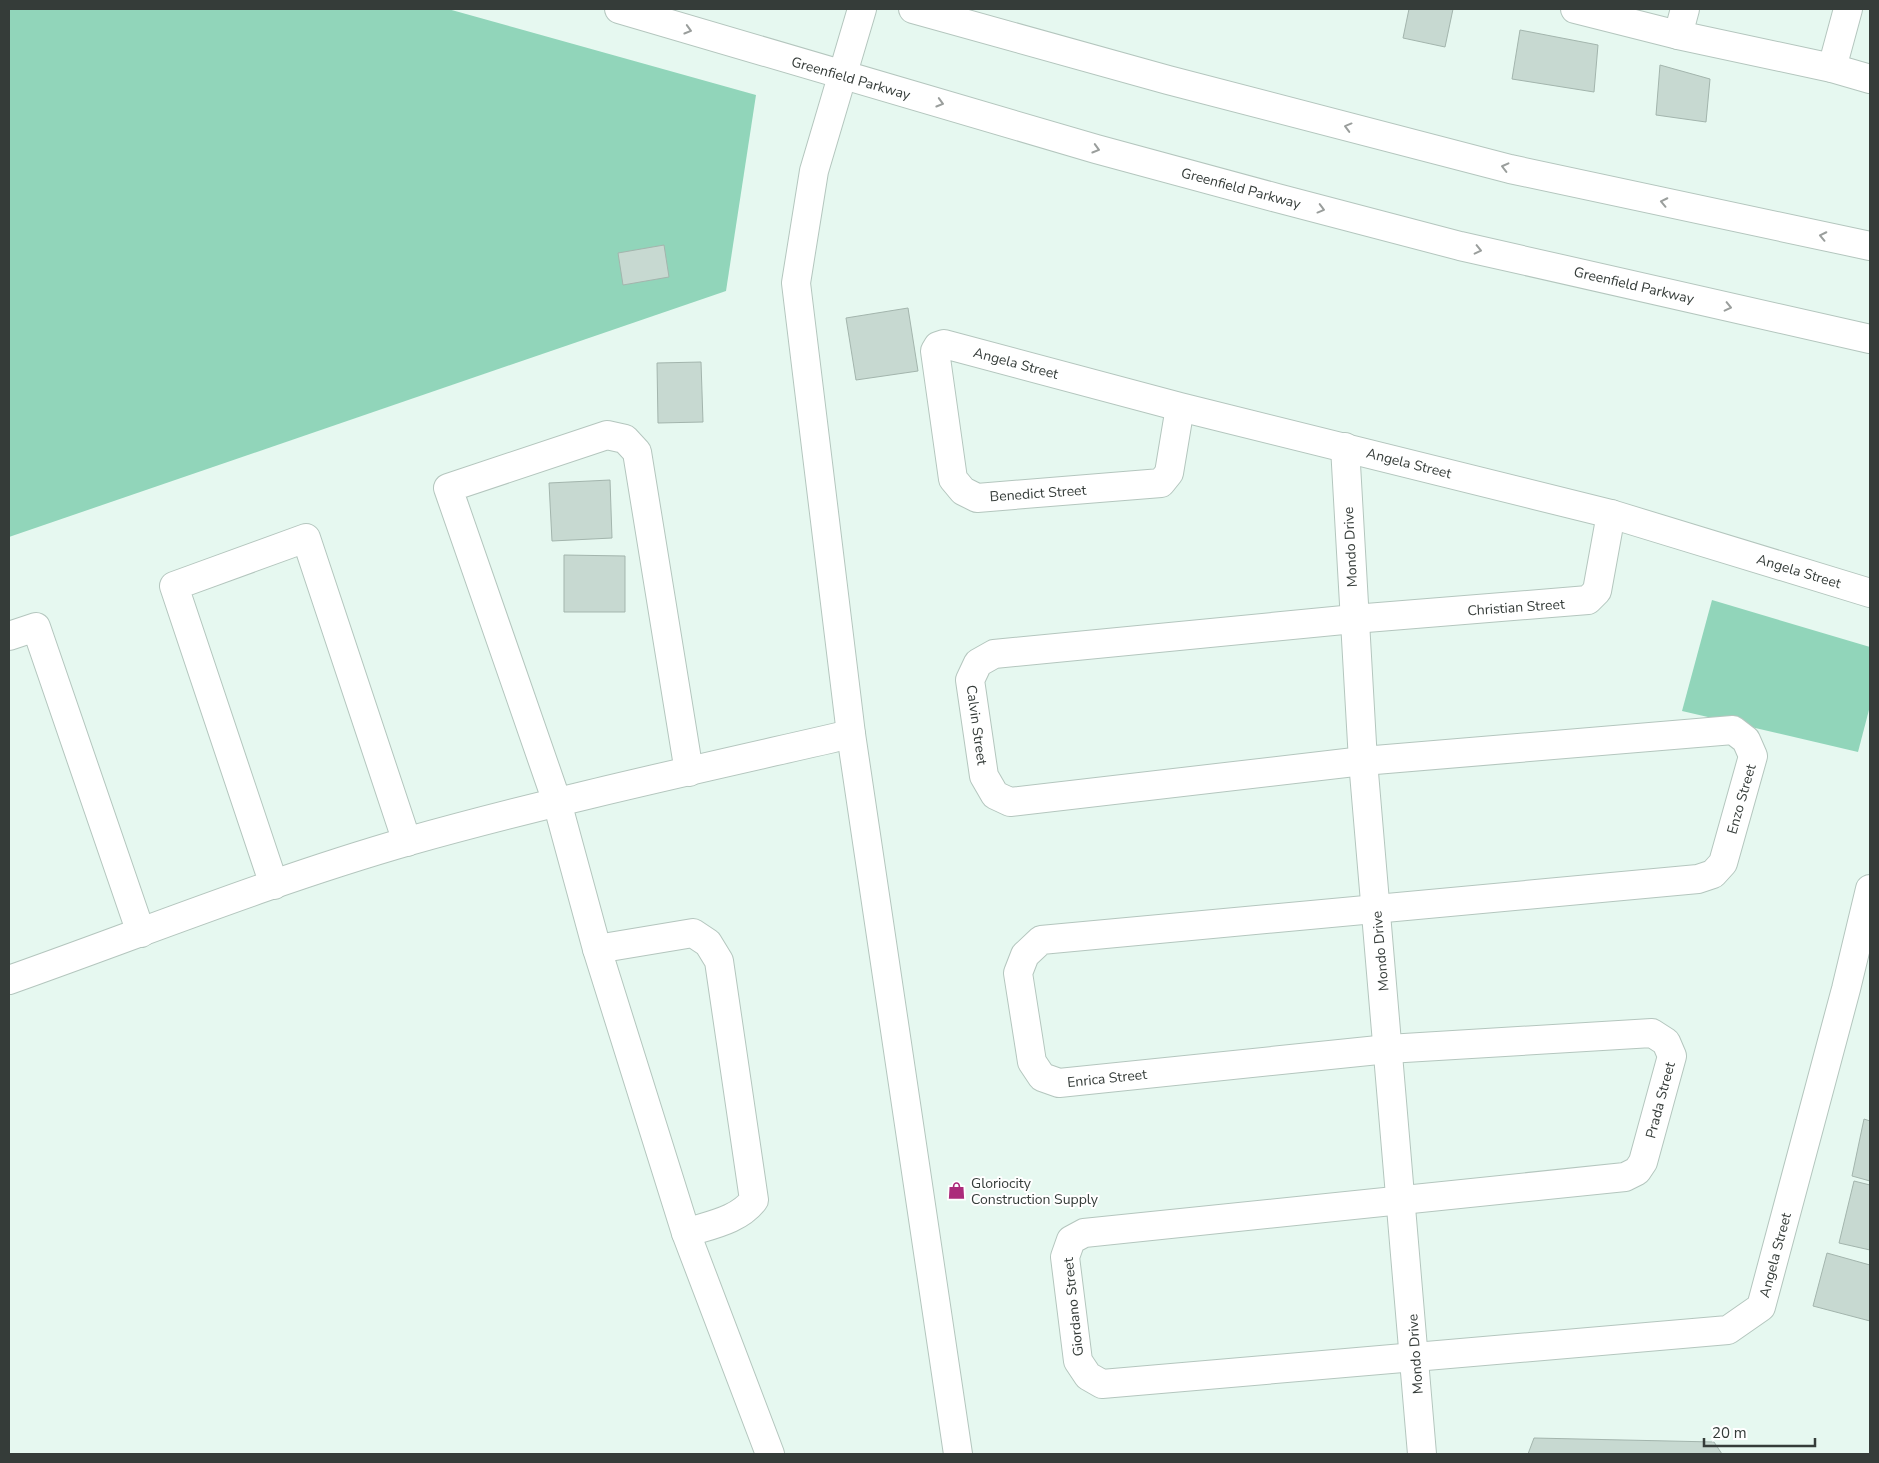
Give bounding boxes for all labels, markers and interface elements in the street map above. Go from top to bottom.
one-way arrow [683,25,691,35]
street label: Greenfield Parkway [789,52,913,105]
one-way arrow [936,98,944,108]
one-way arrow [1344,122,1352,132]
one-way arrow [1092,143,1101,154]
street label: Greenfield Parkway [1179,163,1303,214]
one-way arrow [1501,163,1509,173]
one-way arrow [1659,197,1668,208]
one-way arrow [1316,203,1325,214]
one-way arrow [1818,231,1827,241]
one-way arrow [1474,244,1483,255]
street label: Greenfield Parkway [1572,262,1697,309]
one-way arrow [1724,301,1733,312]
street label: Angela Street [971,343,1061,384]
street label: Angela Street [1364,444,1454,483]
street label: Benedict Street [989,481,1087,506]
street label: Mondo Drive [1339,506,1362,588]
street label: Angela Street [1754,550,1843,593]
street label: Christian Street [1467,595,1565,620]
street label: Calvin Street [961,684,992,766]
street label: Enzo Street [1722,762,1761,836]
street label: Mondo Drive [1368,910,1393,992]
street label: Prada Street [1641,1060,1680,1140]
street label: Enrica Street [1066,1065,1148,1092]
place label: Gloriocity Construction Supply [971,1174,1099,1209]
shop icon: Gloriocity Construction Supply [947,1181,967,1201]
street label: Angela Street [1755,1210,1796,1300]
street label: Giordano Street [1059,1257,1088,1357]
street label: Mondo Drive [1403,1313,1428,1395]
scale bar [1704,1416,1815,1448]
text: 20 m [1712,1423,1747,1443]

